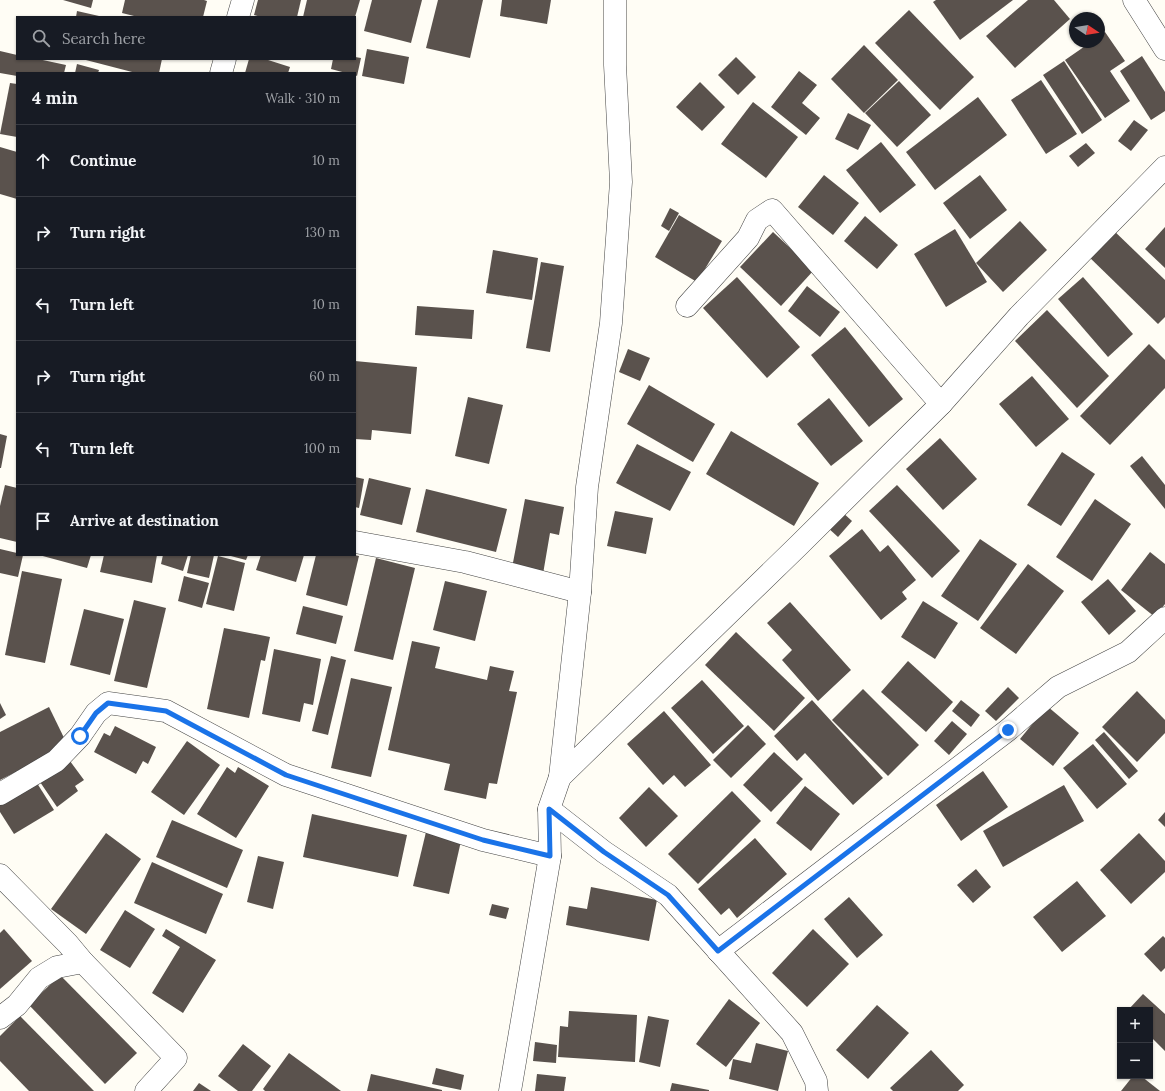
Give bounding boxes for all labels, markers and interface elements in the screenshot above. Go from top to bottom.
north arrow [1069,12,1105,48]
search box [16,16,356,60]
icon: search [30,27,52,49]
text: Search here [62,29,145,48]
text: 4 min [32,87,78,109]
text: Walk · 310 m [265,90,340,107]
icon: ahead [32,150,54,172]
text: Continue [70,151,136,170]
text: 10 m [312,152,340,169]
icon: right [32,222,54,244]
text: Turn right [70,223,146,242]
text: 130 m [305,224,340,241]
icon: left [32,294,54,316]
text: Turn left [70,295,134,314]
text: 10 m [312,296,340,313]
icon: right [32,366,54,388]
text: Turn right [70,367,146,386]
text: 60 m [309,368,340,385]
icon: left [32,438,54,460]
text: Turn left [70,439,134,458]
text: 100 m [304,440,340,457]
icon: arrive [32,510,54,532]
text: Arrive at destination [70,511,219,530]
route end [999,721,1017,739]
route start [71,727,89,745]
map controls [1117,1007,1153,1079]
button: + [1117,1007,1153,1043]
button: − [1117,1043,1153,1079]

